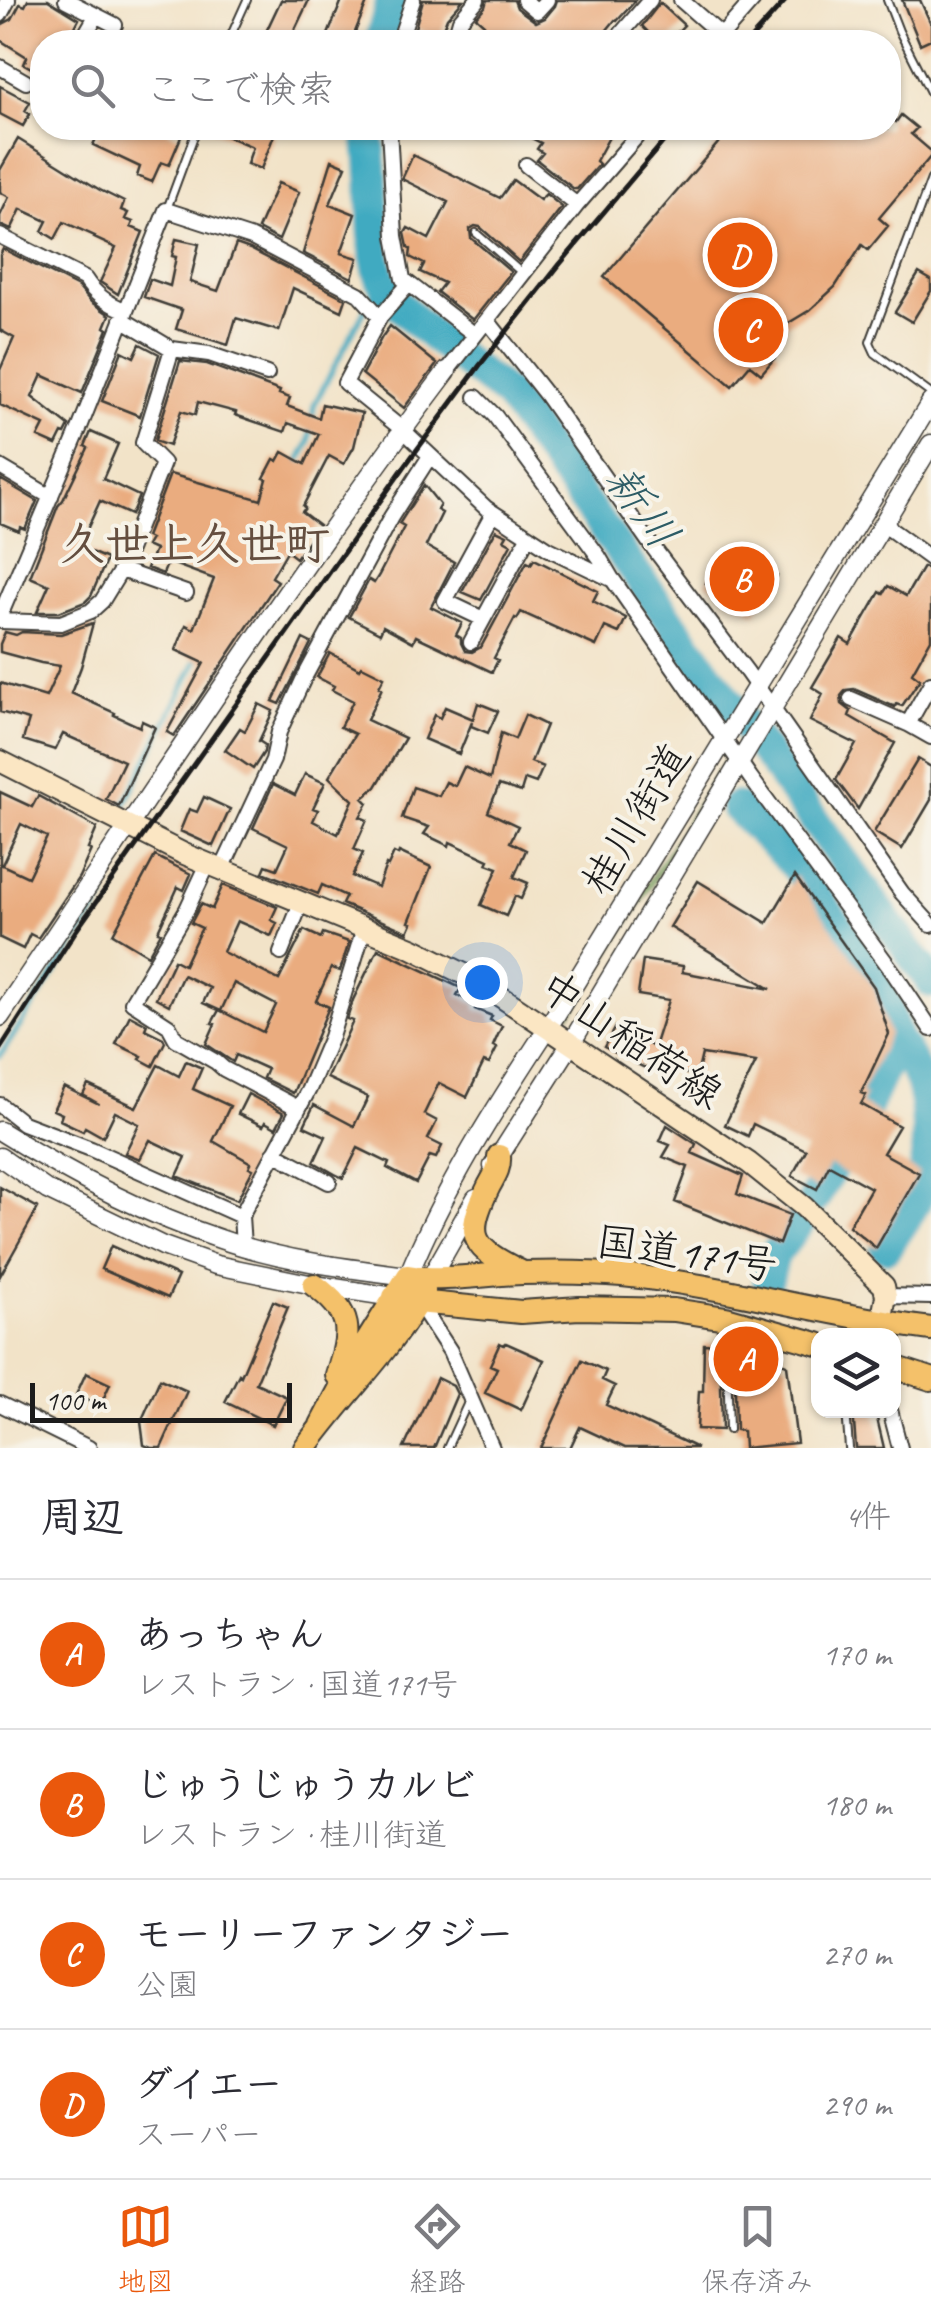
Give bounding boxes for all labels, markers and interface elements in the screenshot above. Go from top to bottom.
search box [30,30,901,140]
icon: search [65,58,120,113]
text: ここで検索 [145,66,335,113]
pin: D [708,218,772,292]
pin: C [718,292,784,368]
water label: 新川 [592,454,691,560]
district label: 久世上久世町 [60,516,330,573]
pin: B [710,542,774,616]
street label: 桂川街道 [570,733,702,904]
your location [457,957,508,1008]
street label: 中山稲荷線 [529,960,733,1121]
street label: 国道171号 [593,1215,781,1292]
pin: A [714,1322,778,1396]
map controls [811,1328,901,1418]
button: layers [811,1328,901,1418]
scale bar [30,1378,292,1422]
text: 100 m [45,1383,105,1418]
text: 周辺 [40,1491,124,1544]
text: 4件 [845,1496,891,1537]
text: あっちゃん [135,1611,325,1658]
text: A [64,1634,81,1675]
text: 170 m [822,1634,891,1675]
text: レストラン · 国道171号 [135,1664,458,1705]
text: じゅうじゅうカルビ [135,1761,476,1808]
text: B [64,1784,81,1825]
text: 180 m [822,1784,891,1825]
text: レストラン · 桂川街道 [135,1814,447,1855]
text: モーリーファンタジー [135,1911,513,1958]
text: C [65,1934,80,1975]
text: 270 m [822,1934,891,1975]
text: 公園 [135,1964,199,2005]
text: ダイエー [135,2061,282,2108]
text: D [63,2084,82,2125]
text: 290 m [822,2084,891,2125]
text: スーパー [135,2114,262,2155]
tab: 地図 [118,2199,174,2299]
tab: 経路 [409,2199,465,2299]
tab: 保存済み [701,2199,813,2299]

